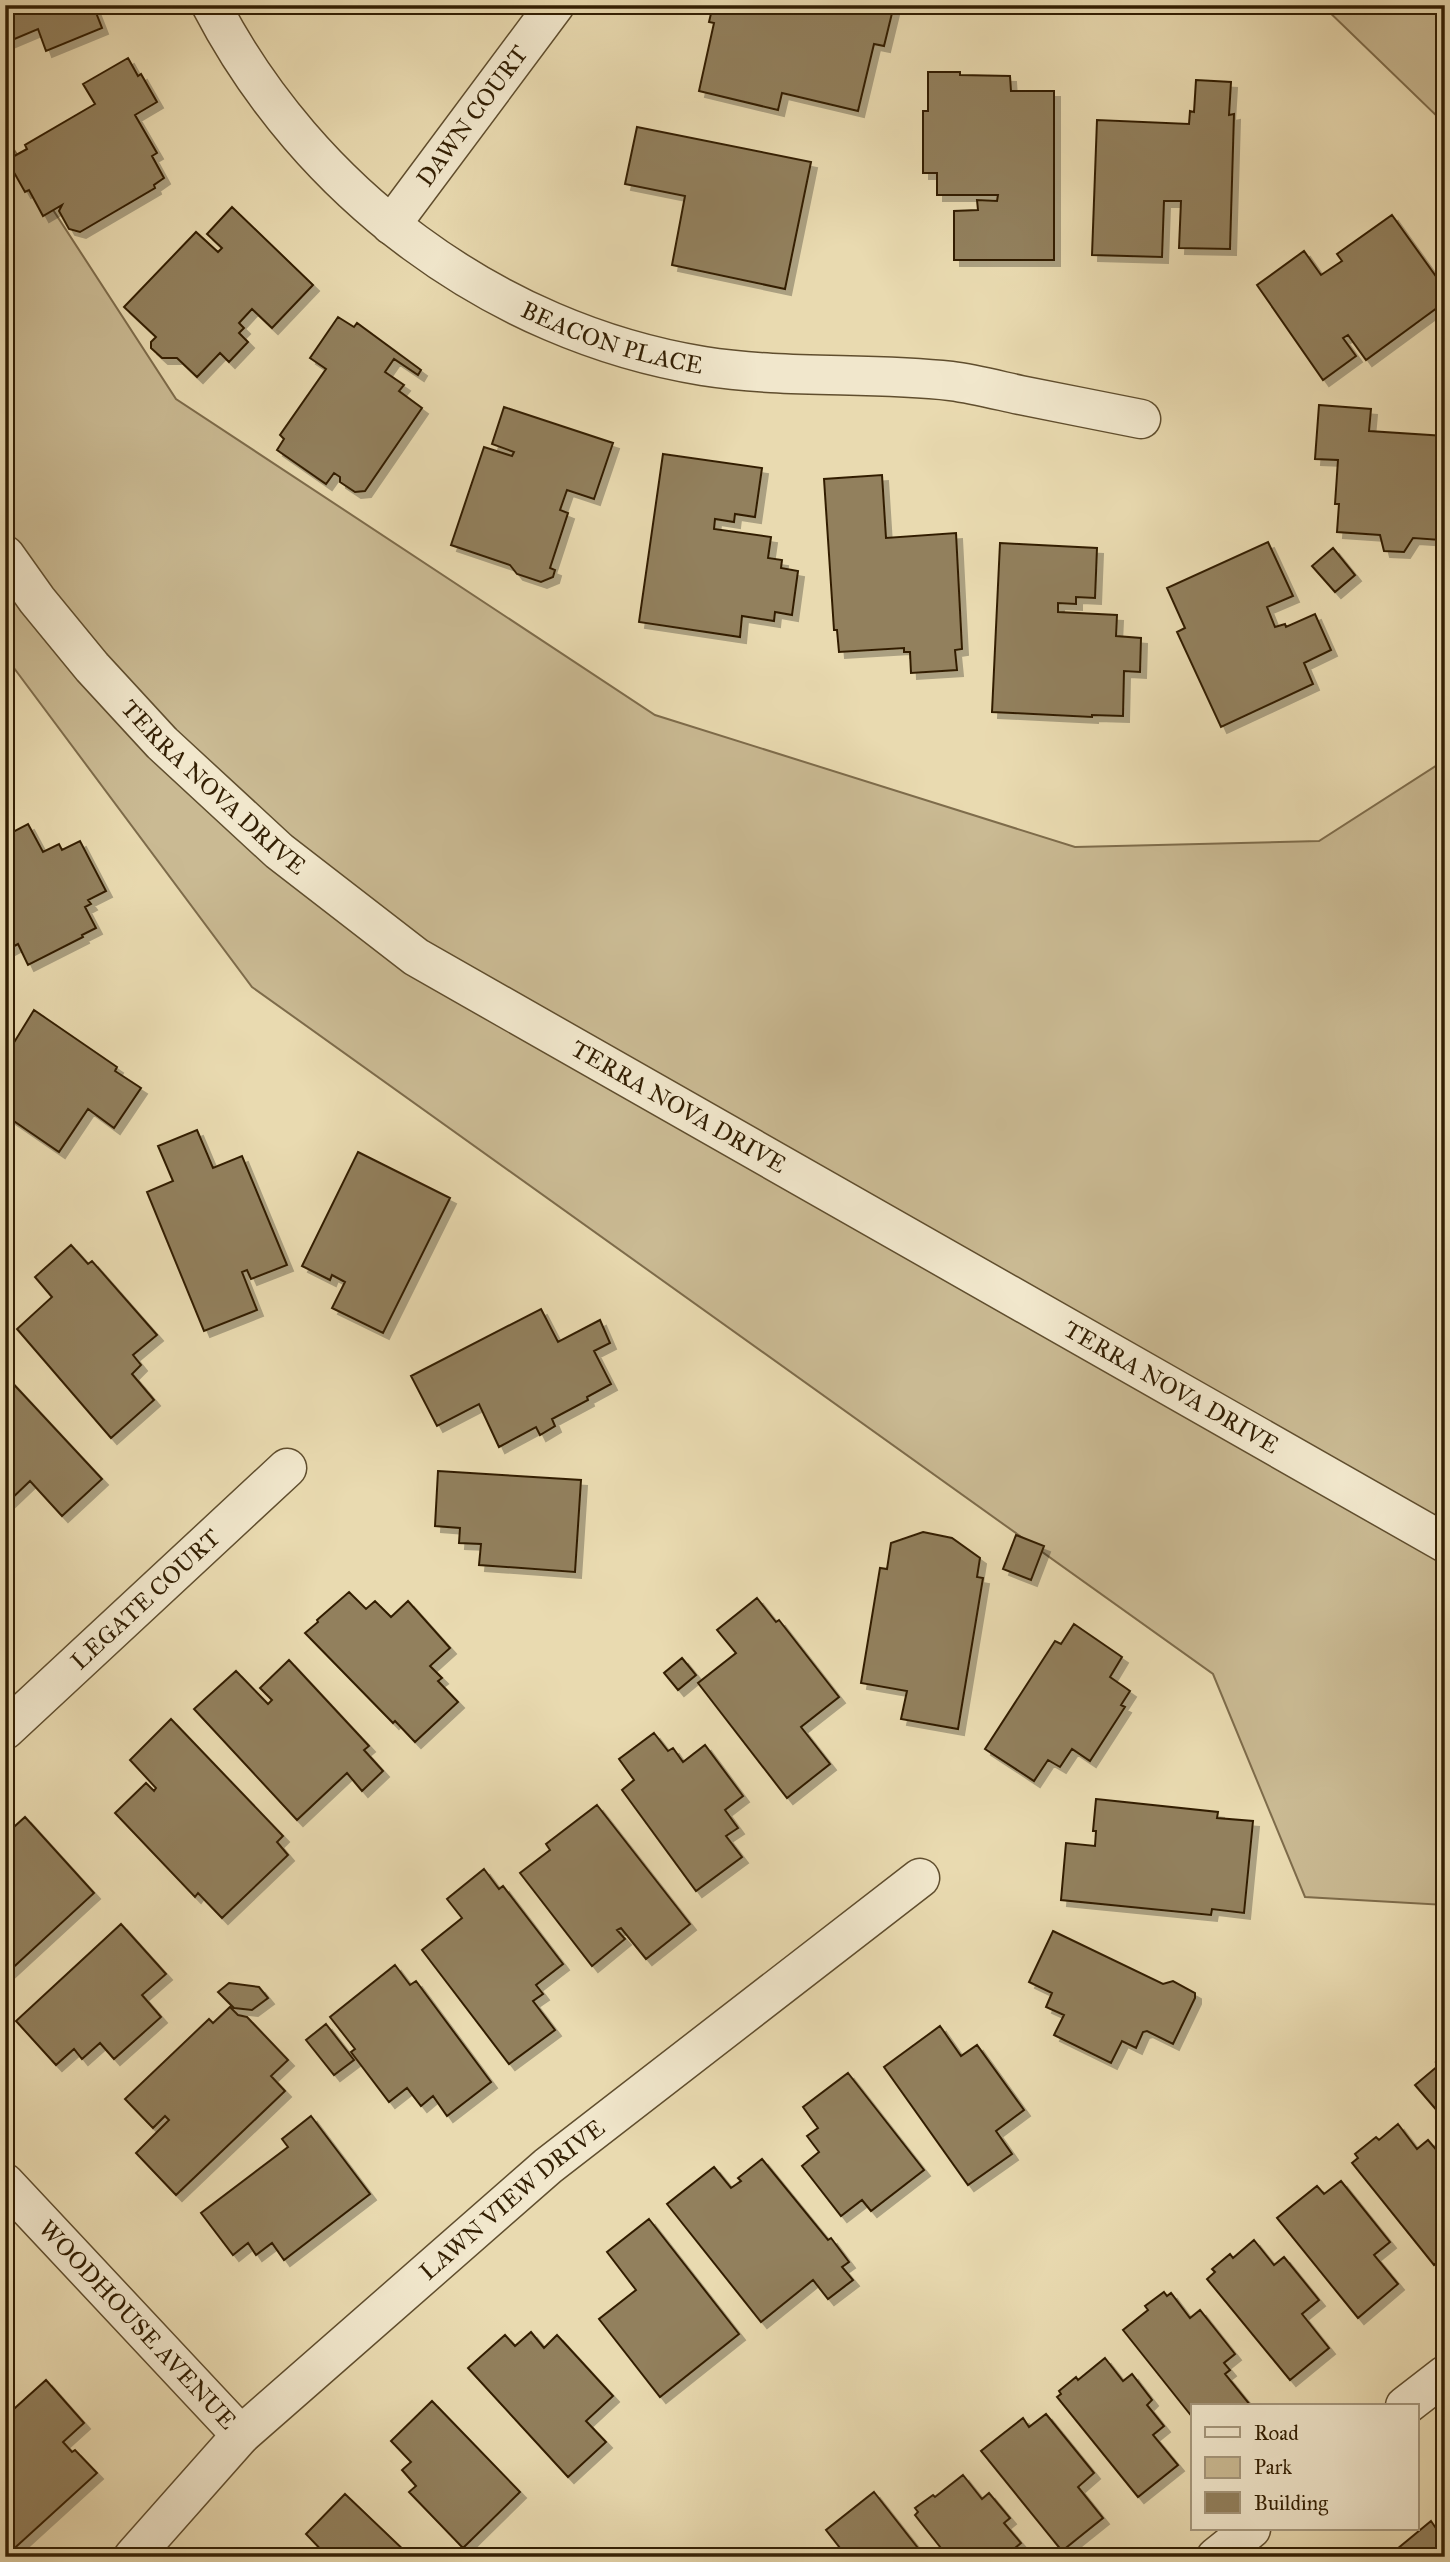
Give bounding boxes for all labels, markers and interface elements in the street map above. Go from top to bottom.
street label: DAWN COURT [410,40,535,192]
street label: BEACON PLACE [516,295,705,381]
street label: TERRA NOVA DRIVE [115,693,312,881]
street label: TERRA NOVA DRIVE [566,1033,792,1180]
street label: TERRA NOVA DRIVE [1058,1314,1284,1460]
street label: LEGATE COURT [65,1523,227,1676]
street label: LAWN VIEW DRIVE [413,2113,611,2287]
street label: WOODHOUSE AVENUE [32,2214,243,2436]
legend [1191,2404,1418,2530]
text: Road [1254,2420,1299,2446]
text: Park [1254,2454,1292,2480]
text: Building [1254,2490,1328,2516]

